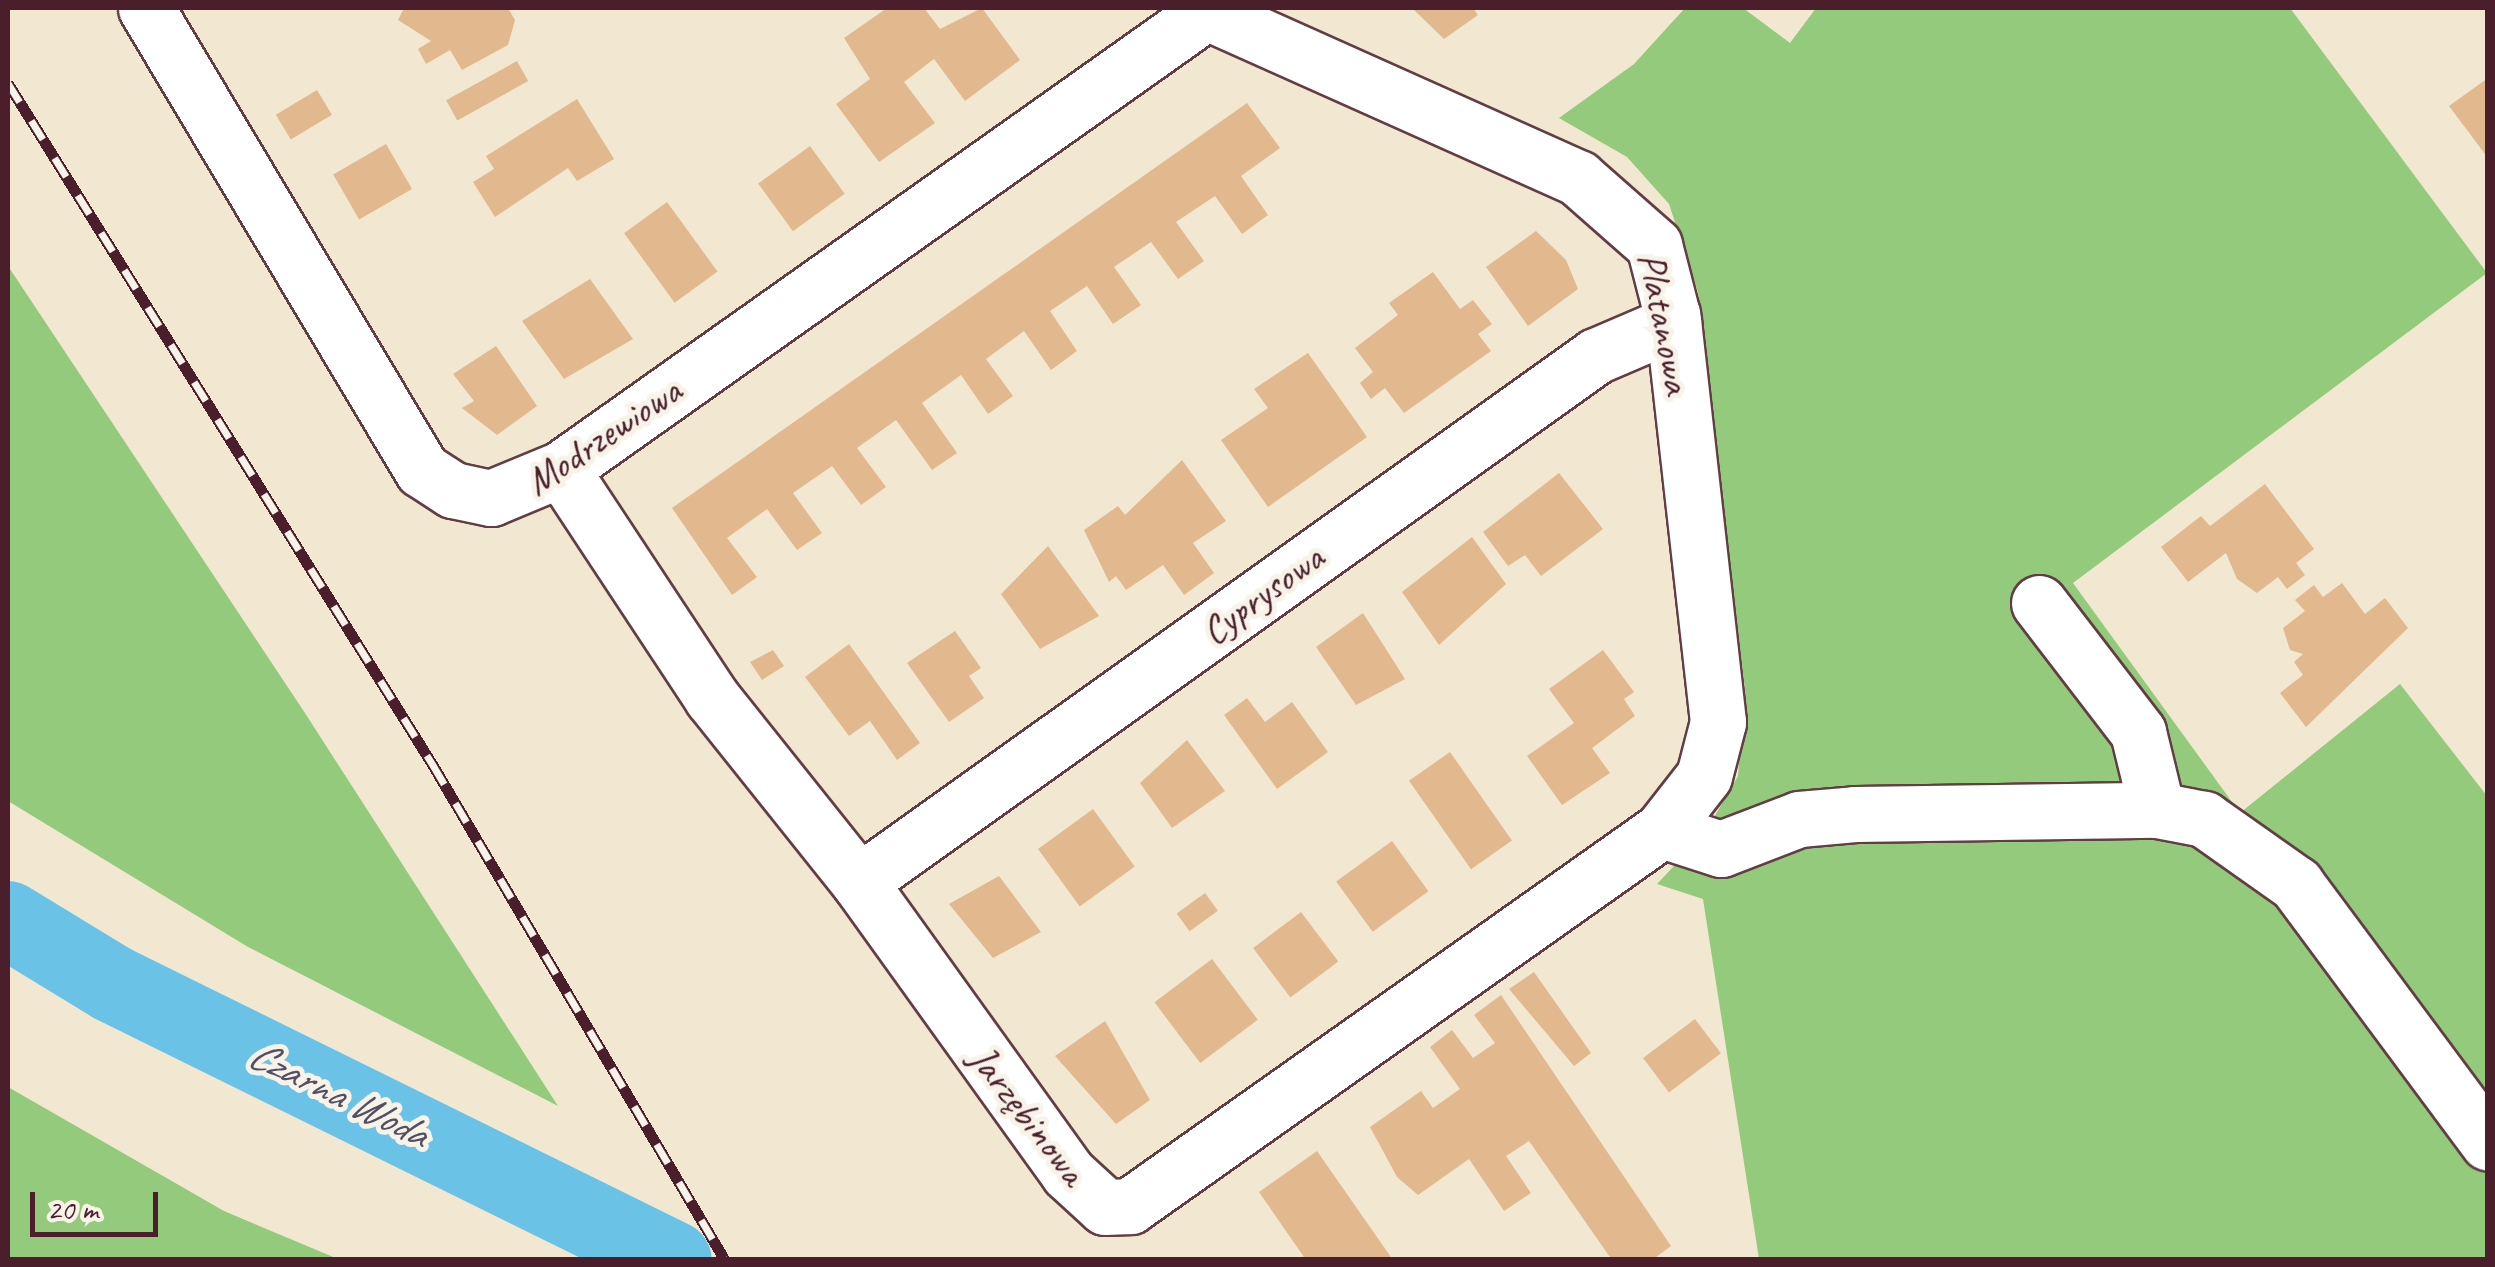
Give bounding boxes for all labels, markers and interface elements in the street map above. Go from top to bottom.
street label: Platanowa [1628,248,1702,398]
street label: Modrzewiowa [516,366,690,506]
street label: Cyprysowa [1191,533,1333,655]
water label: Czarna Woda [241,1029,435,1159]
street label: Jarzębinowa [959,1036,1097,1194]
scale bar [35,1172,162,1234]
text: 20 m [47,1190,98,1228]

